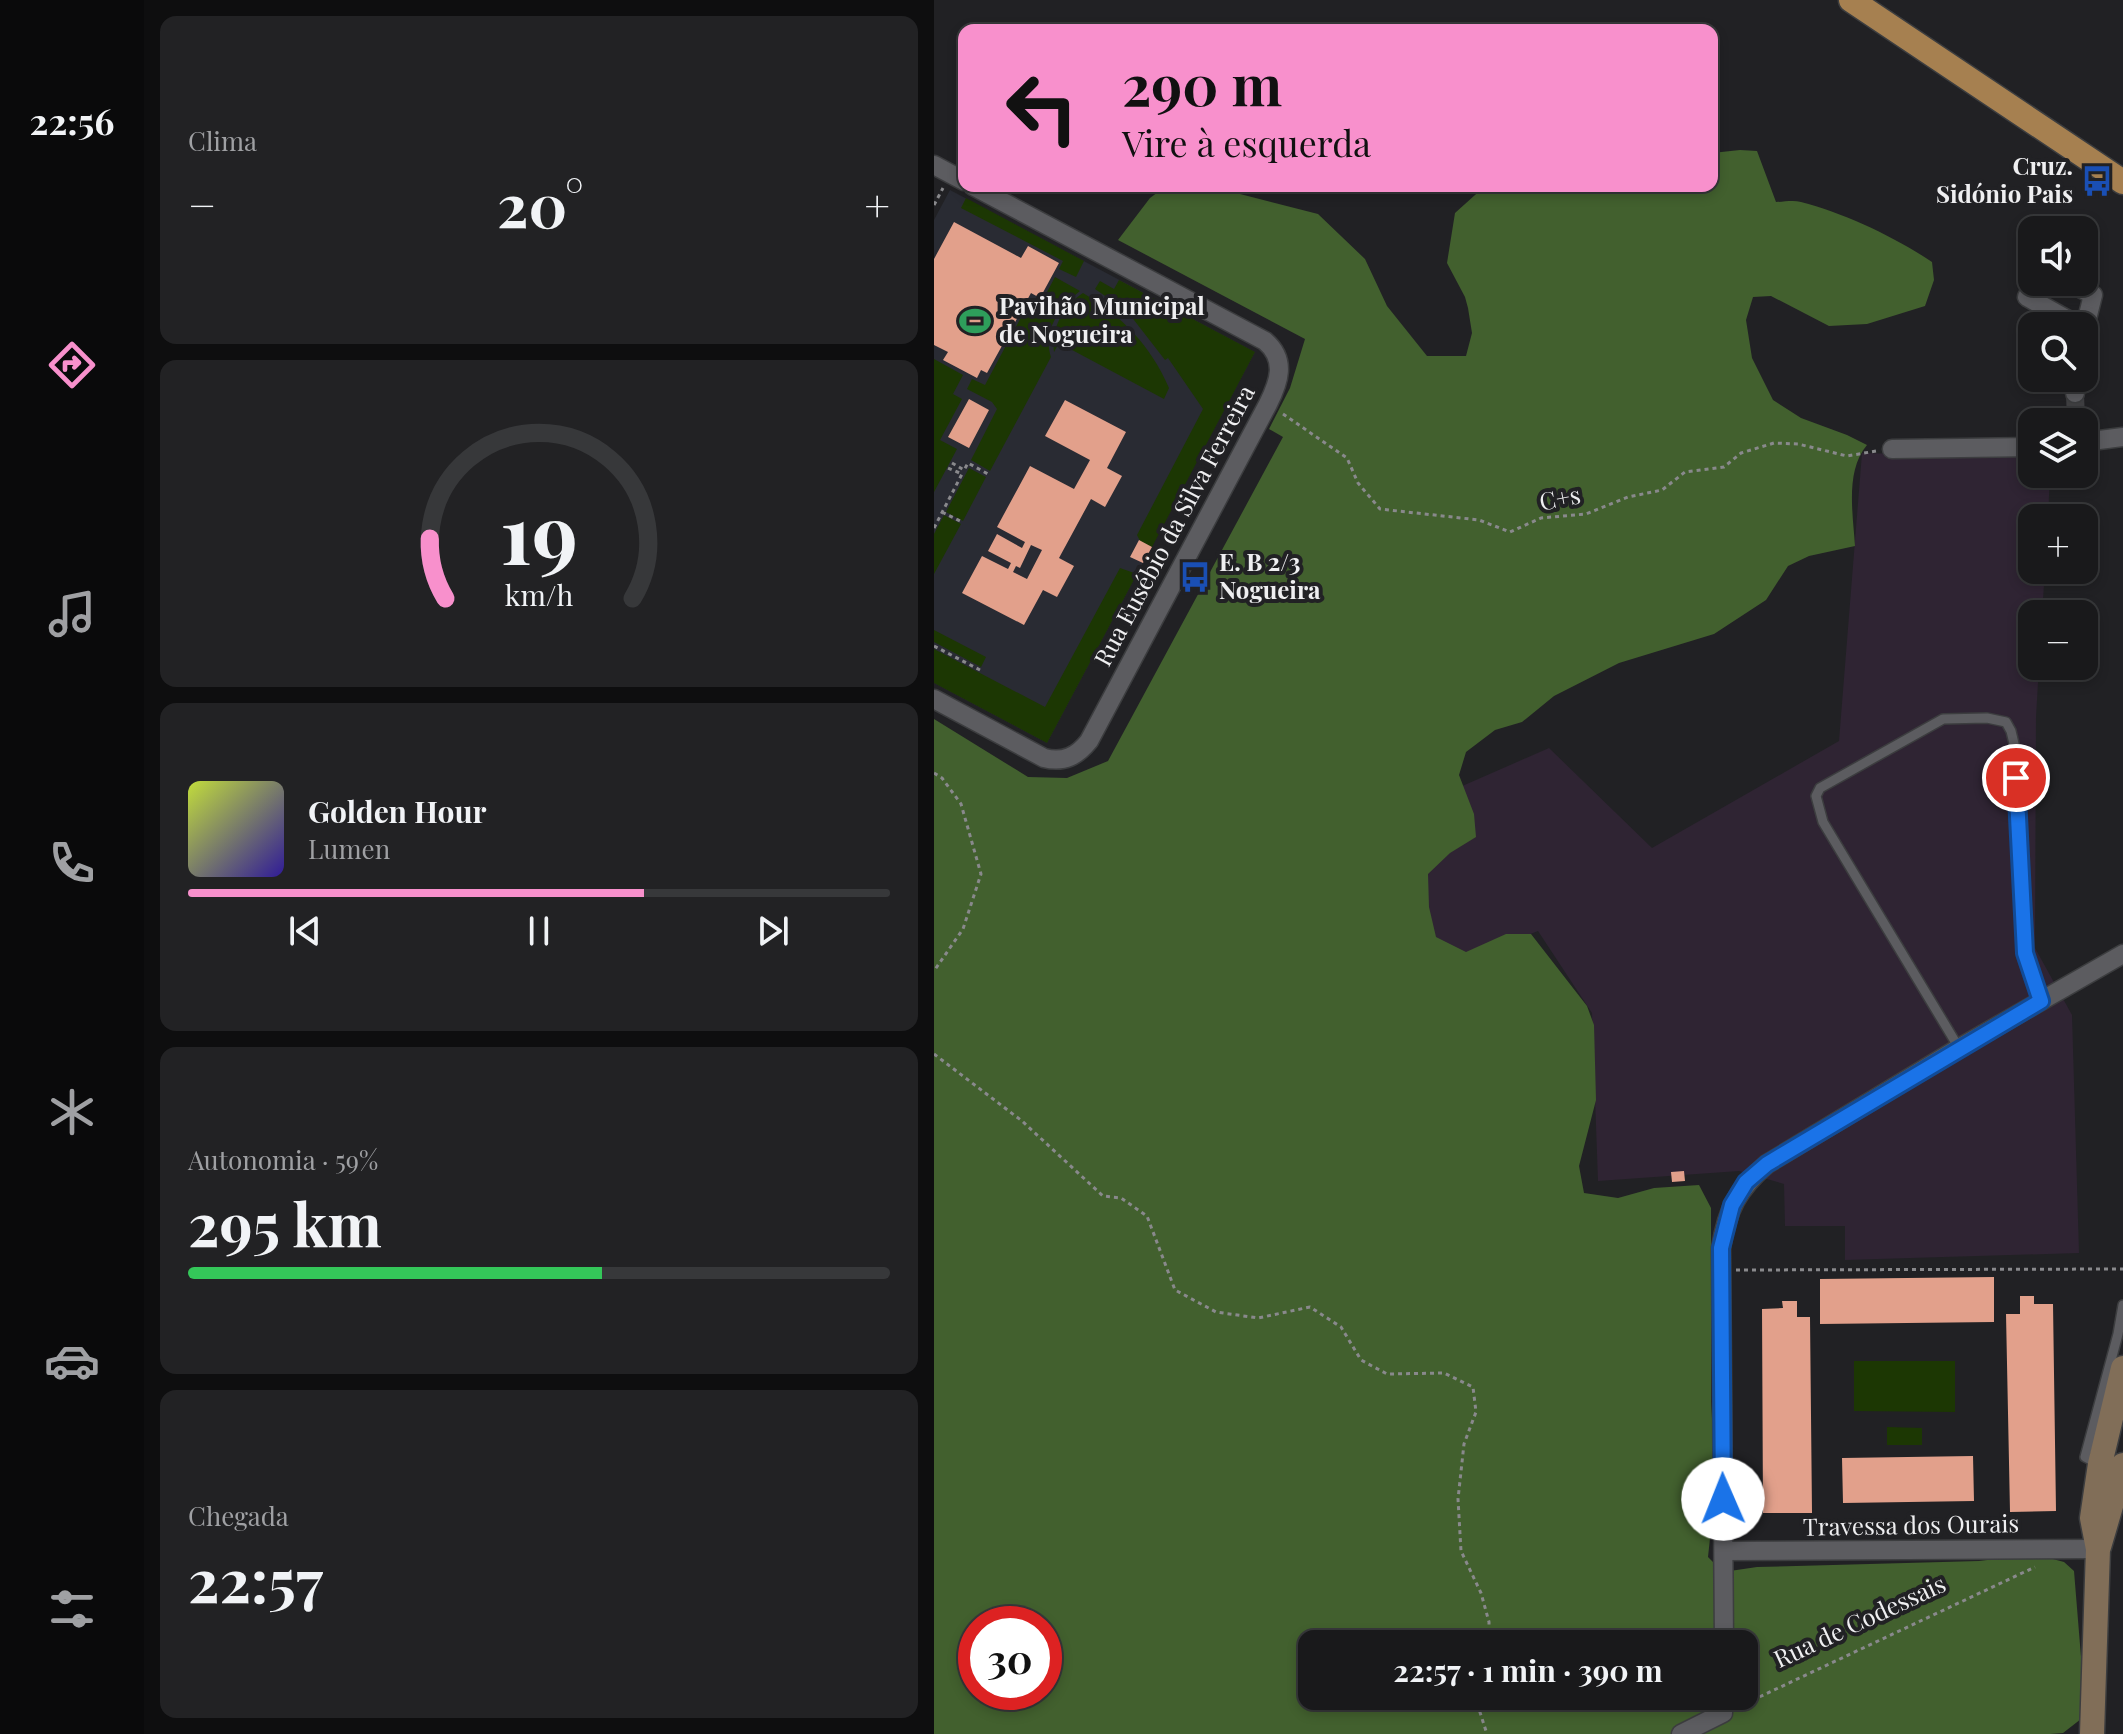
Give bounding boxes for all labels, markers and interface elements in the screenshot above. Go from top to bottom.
text: 290 m [1122,46,1282,121]
icon: left [990,56,1094,160]
text: 22:56 [30,96,114,144]
text: Vire à esquerda [1122,118,1371,166]
text: Clima [188,123,257,158]
place label: Cruz. Sidónio Pais [1936,149,2073,209]
text: 20° [497,163,584,243]
bus stop icon: Cruz. Sidónio Pais [2080,164,2114,198]
text: − [188,174,216,233]
text: + [864,174,890,233]
map controls [2018,216,2098,680]
button: sound [2018,216,2098,296]
place label: Pavihão Municipal de Nogueira [999,289,1205,349]
sports icon: Pavihão Municipal de Nogueira [958,304,992,338]
button: search [2018,312,2098,392]
icon: directions [44,337,100,393]
street label: Rua Eusébio da Silva Ferreira [1085,379,1261,671]
button: layers [2018,408,2098,488]
text: 19 [500,475,578,586]
street label: C+s [1536,477,1583,517]
button: + [2018,504,2098,584]
place label: E. B 2/3 Nogueira [1219,545,1321,605]
bus stop icon: E. B 2/3 Nogueira [1178,560,1212,594]
text: km/h [505,576,573,614]
icon: music [44,586,100,642]
button: − [2018,600,2098,680]
pin [1982,744,2050,812]
icon: arrive [1994,756,2038,800]
text: Golden Hour [308,791,487,831]
text: Lumen [308,831,390,866]
icon: phone [44,835,100,891]
icon: previous [283,909,327,953]
icon: pause [517,909,561,953]
icon: next [751,909,795,953]
icon: climate [44,1084,100,1140]
text: Autonomia · 59% [188,1142,378,1177]
text: 295 km [188,1182,382,1262]
icon: car [44,1333,100,1389]
position arrow [1681,1457,1765,1541]
text: Chegada [188,1498,289,1533]
street label: Travessa dos Ourais [1803,1506,2019,1542]
text: 22:57 [188,1538,323,1618]
street label: Rua de Codessais [1768,1566,1950,1674]
icon: filters [44,1581,100,1637]
speed limit sign: 30 [958,1606,1062,1710]
text: 22:57 · 1 min · 390 m [1393,1650,1663,1690]

